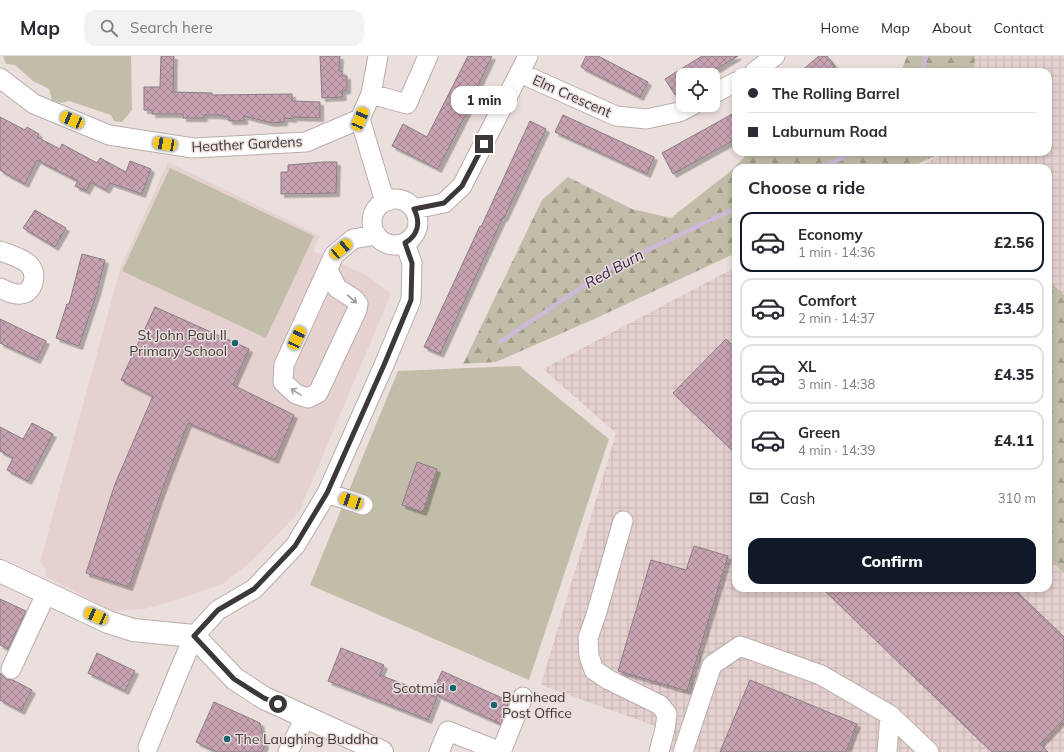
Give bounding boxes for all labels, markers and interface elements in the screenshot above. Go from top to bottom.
search box [84,10,364,46]
text: Map [20,16,60,40]
icon: search [98,17,120,39]
text: Search here [130,18,213,37]
text: Home [820,19,859,37]
text: Map [881,19,910,37]
text: About [932,19,972,37]
text: Contact [994,19,1044,37]
map controls [676,68,720,112]
button: locate [676,68,720,112]
street label: Elm Crescent [530,71,614,121]
text: The Rolling Barrel [772,84,900,103]
callout: 1 min [451,86,517,114]
text: 1 min [467,92,501,108]
car [350,106,370,132]
car [59,110,85,130]
text: Laburnum Road [772,122,887,141]
street label: Heather Gardens [191,132,303,156]
route end [475,135,493,153]
car [152,136,178,152]
text: Choose a ride [748,176,865,199]
icon: car [750,224,786,260]
text: Economy [798,225,863,244]
text: £2.56 [994,233,1034,252]
car [328,237,354,261]
text: 1 min · 14:36 [798,244,875,260]
water label: Red Burn [581,245,647,292]
icon: car [750,290,786,326]
text: Comfort [798,291,856,310]
one-way arrow [347,294,357,303]
text: £3.45 [994,299,1034,318]
text: 2 min · 14:37 [798,310,875,326]
car [286,325,308,351]
place label: St John Paul II Primary School [129,326,227,360]
marker: St John Paul II Primary School [230,338,240,348]
icon: car [750,356,786,392]
text: XL [798,357,816,376]
text: £4.35 [994,365,1034,384]
text: 3 min · 14:38 [798,376,875,392]
one-way arrow [291,388,302,397]
icon: car [750,422,786,458]
text: Green [798,423,840,442]
text: £4.11 [994,431,1034,450]
text: 4 min · 14:39 [798,442,875,458]
icon: cash [748,487,770,509]
text: Cash [780,489,815,508]
text: 310 m [998,490,1036,506]
car [338,491,364,511]
button: Confirm [748,538,1036,584]
car [83,606,109,626]
place label: Scotmid [393,679,445,697]
marker: Scotmid [448,683,458,693]
place label: Burnhead Post Office [502,688,572,722]
route start [269,695,287,713]
marker: Burnhead Post Office [489,700,499,710]
place label: The Laughing Buddha [235,730,378,748]
marker: The Laughing Buddha [222,734,232,744]

